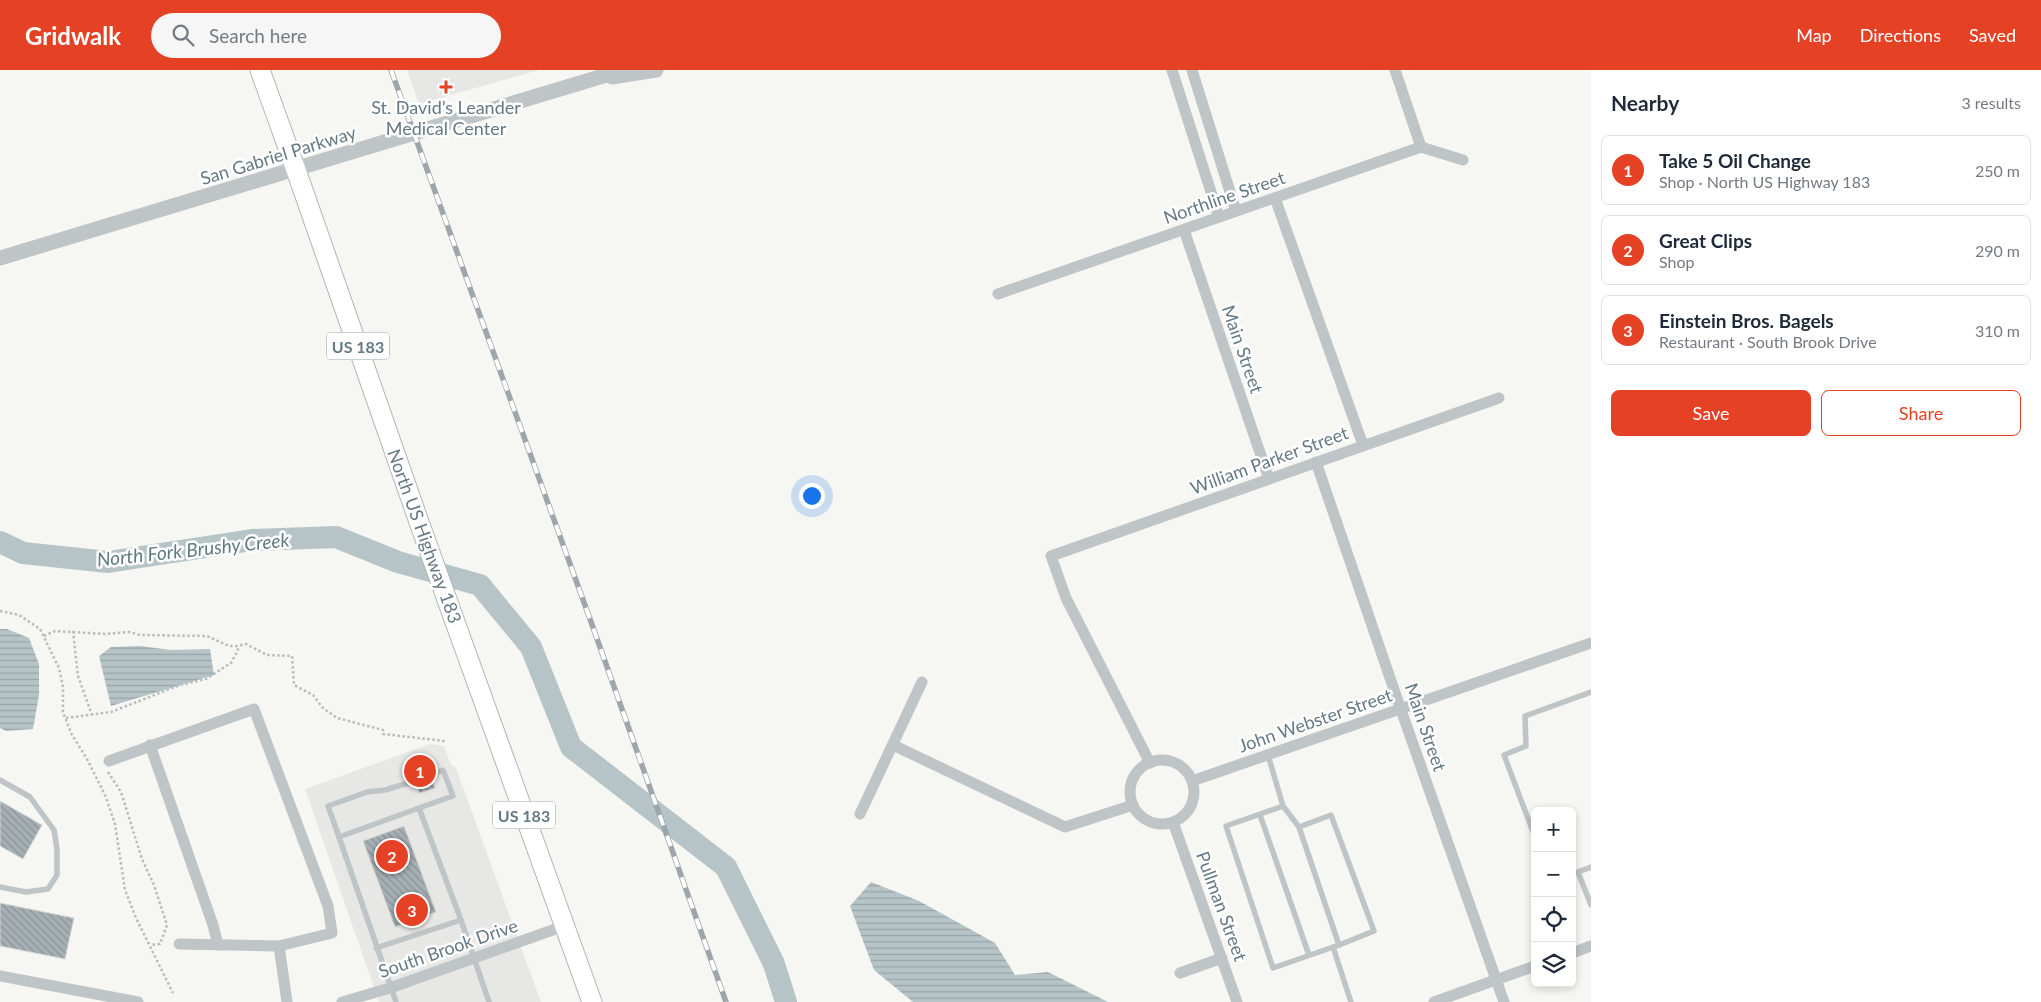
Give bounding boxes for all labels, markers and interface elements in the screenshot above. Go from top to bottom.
search box [151,13,501,58]
text: Gridwalk [25,21,121,50]
icon: search [169,21,197,49]
text: Search here [209,24,307,47]
text: Map [1796,24,1832,46]
text: Directions [1860,24,1941,46]
text: Saved [1969,24,2016,46]
marker: St. David’s Leander Medical Center [439,80,453,94]
text: Nearby [1611,90,1679,115]
text: 3 results [1961,93,2021,112]
place label: St. David’s Leander Medical Center [371,96,521,139]
street label: San Gabriel Parkway [197,121,359,189]
text: Take 5 Oil Change [1659,149,1811,172]
text: 1 [1623,161,1633,180]
text: 250 m [1975,161,2020,180]
street label: Northline Street [1160,166,1288,228]
text: Shop · North US Highway 183 [1659,172,1870,191]
text: Great Clips [1659,229,1752,252]
text: 2 [1623,241,1633,260]
text: 290 m [1975,241,2020,260]
text: Shop [1659,252,1695,271]
street label: Main Street [1218,302,1269,396]
text: Einstein Bros. Bagels [1659,309,1834,332]
text: 3 [1623,321,1633,340]
text: 310 m [1975,321,2020,340]
road number: US 183 [327,332,389,360]
text: Restaurant · South Brook Drive [1659,332,1877,351]
button: Save [1611,390,1811,436]
button: Share [1821,390,2021,436]
street label: William Parker Street [1187,421,1351,499]
street label: North US Highway 183 [383,446,467,626]
your location [799,483,825,509]
water label: North Fork Brushy Creek [96,527,291,571]
street label: Main Street [1401,680,1452,774]
street label: John Webster Street [1235,683,1395,757]
pin: 1 [404,752,436,790]
road number: US 183 [493,802,555,828]
map controls [1531,807,1576,987]
button: + [1531,807,1576,852]
pin: 2 [376,837,408,875]
street label: Pullman Street [1192,848,1252,964]
button: − [1531,852,1576,897]
pin: 3 [396,891,428,929]
button: locate [1531,897,1576,942]
street label: South Brook Drive [376,914,520,982]
button: layers [1531,942,1576,987]

